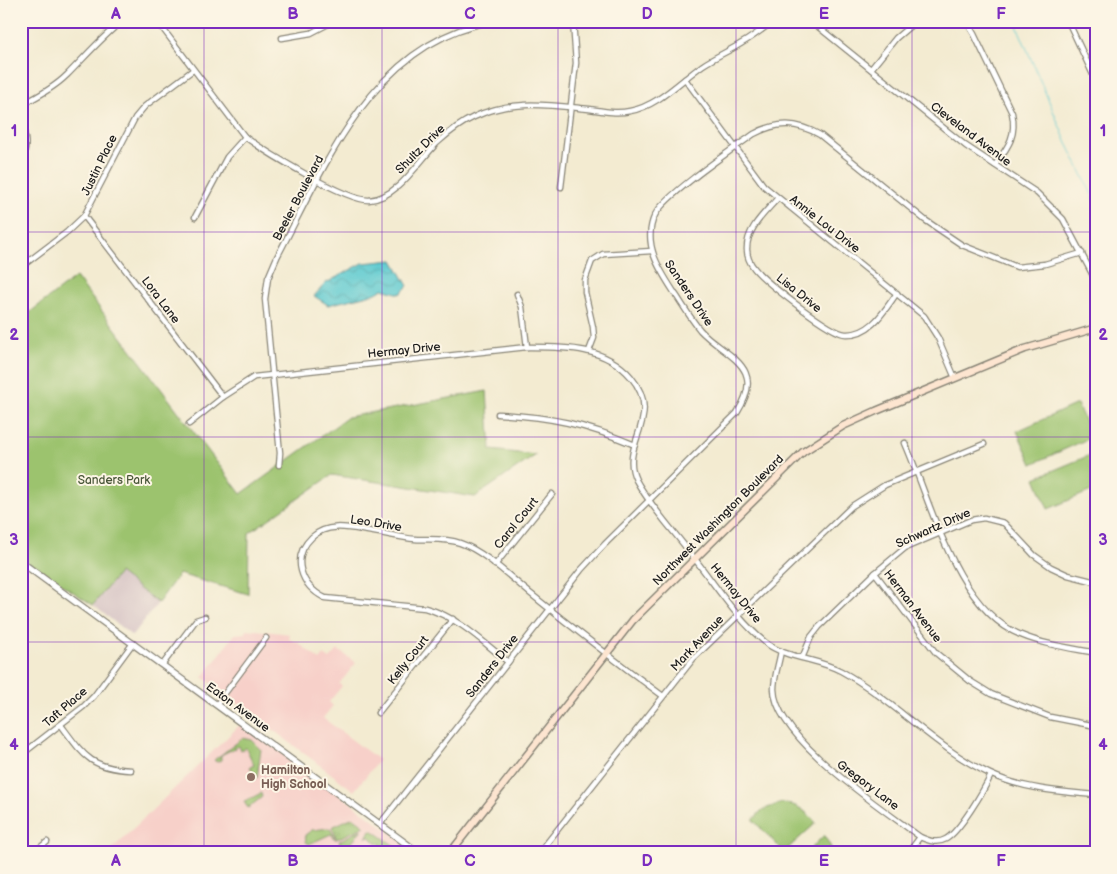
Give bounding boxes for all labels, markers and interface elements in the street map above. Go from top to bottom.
text: A [110,5,121,24]
text: B [287,5,299,24]
text: C [464,5,476,24]
text: D [641,5,653,24]
text: E [819,5,829,24]
text: F [996,5,1006,24]
street label: Cleveland Avenue [927,99,1014,170]
street label: Shultz Drive [392,121,448,177]
text: 1 [11,122,17,141]
text: 1 [1100,122,1106,141]
street label: Justin Place [78,132,121,198]
street label: Beeler Boulevard [270,153,327,243]
street label: Annie Lou Drive [786,192,863,257]
street label: Sanders Drive [661,257,716,329]
street label: Lisa Drive [773,271,824,316]
street label: Lora Lane [138,274,183,327]
text: 2 [9,326,19,345]
text: 2 [1098,326,1108,345]
street label: Hermay Drive [367,339,441,362]
street label: Northwest Washington Boulevard [650,452,787,589]
park label: Sanders Park [78,473,150,488]
street label: Carol Court [491,494,542,552]
street label: Schwartz Drive [893,505,973,552]
street label: Leo Drive [349,512,403,535]
text: 3 [9,531,19,550]
text: 3 [1098,531,1108,550]
street label: Hermay Drive [707,560,764,626]
street label: Herman Avenue [880,567,945,646]
street label: Mark Avenue [668,612,727,674]
street label: Sanders Drive [463,632,522,701]
street label: Kelly Court [385,633,432,688]
street label: Eaton Avenue [203,679,273,736]
street label: Taft Place [40,684,91,731]
text: 4 [9,736,19,755]
text: 4 [1098,736,1108,755]
street label: Gregory Lane [834,757,902,814]
place label: Hamilton High School [261,763,327,792]
marker: Hamilton High School [245,771,257,783]
text: A [110,852,121,871]
text: B [287,852,299,871]
text: C [464,852,476,871]
text: D [641,852,653,871]
text: E [819,852,829,871]
text: F [996,852,1006,871]

